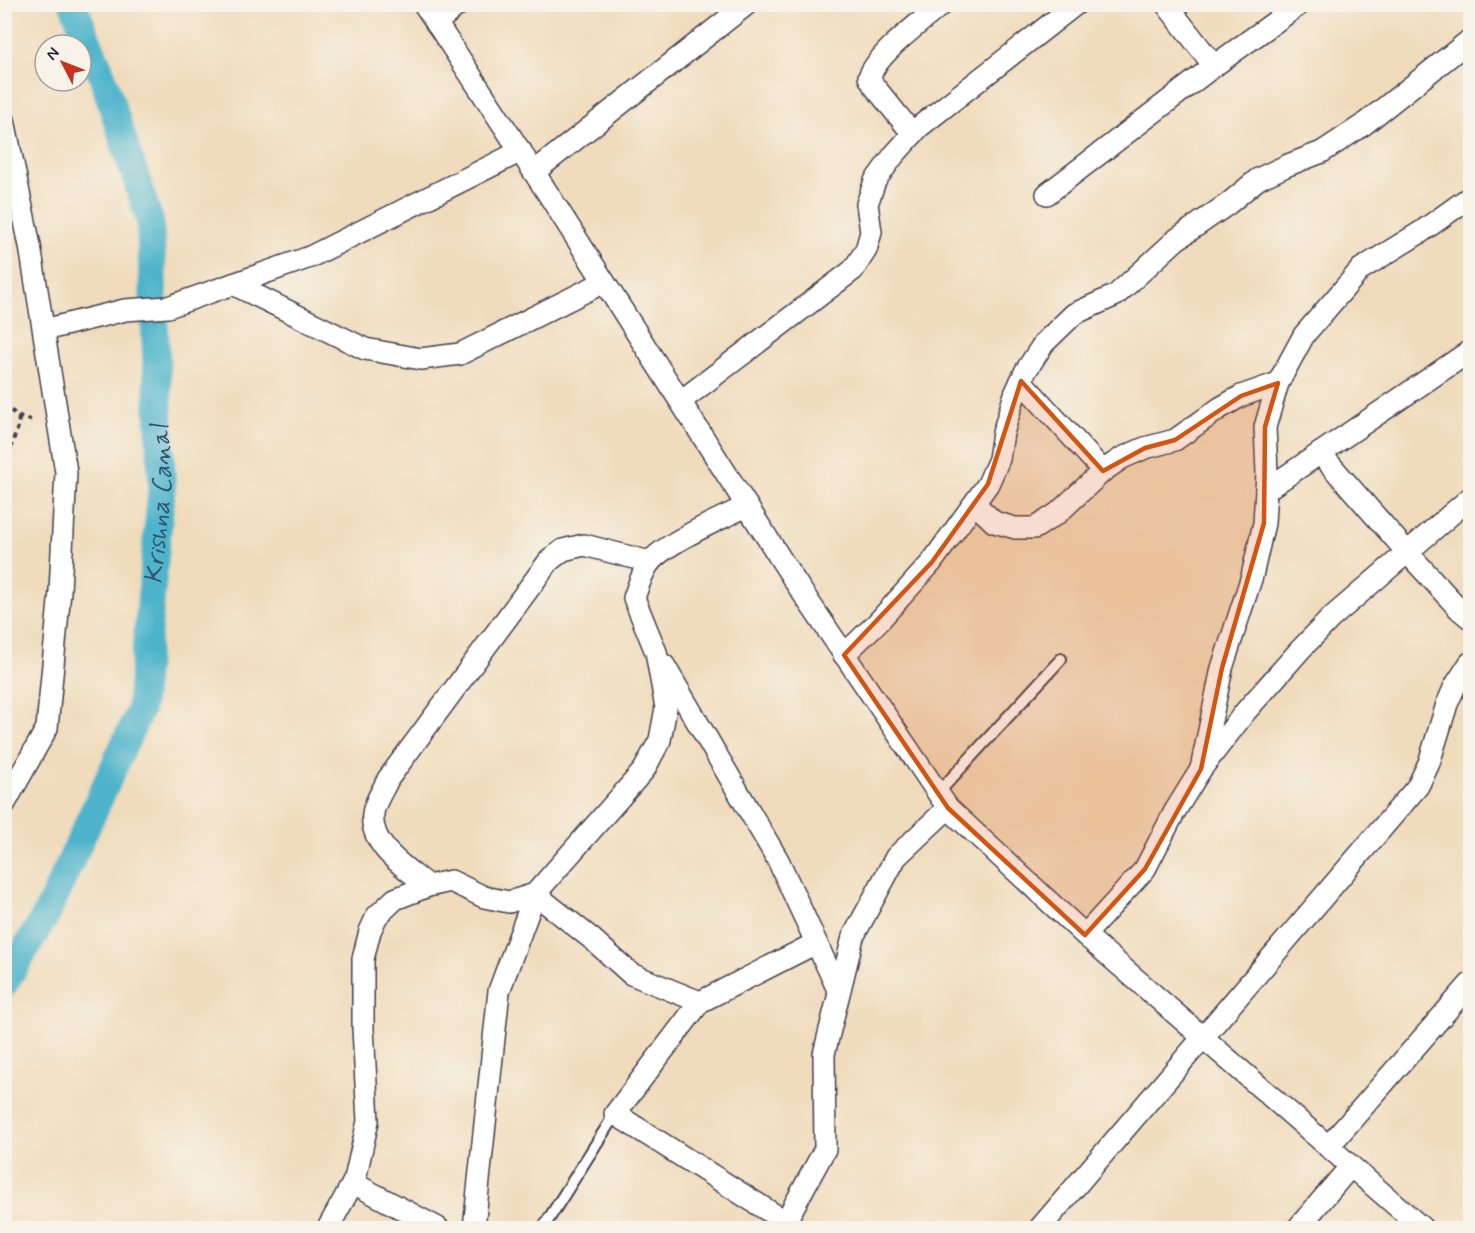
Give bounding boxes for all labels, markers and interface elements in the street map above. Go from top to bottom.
north arrow [33,33,93,93]
text: N [42,43,64,65]
water label: Krishna Canal [137,422,182,586]

